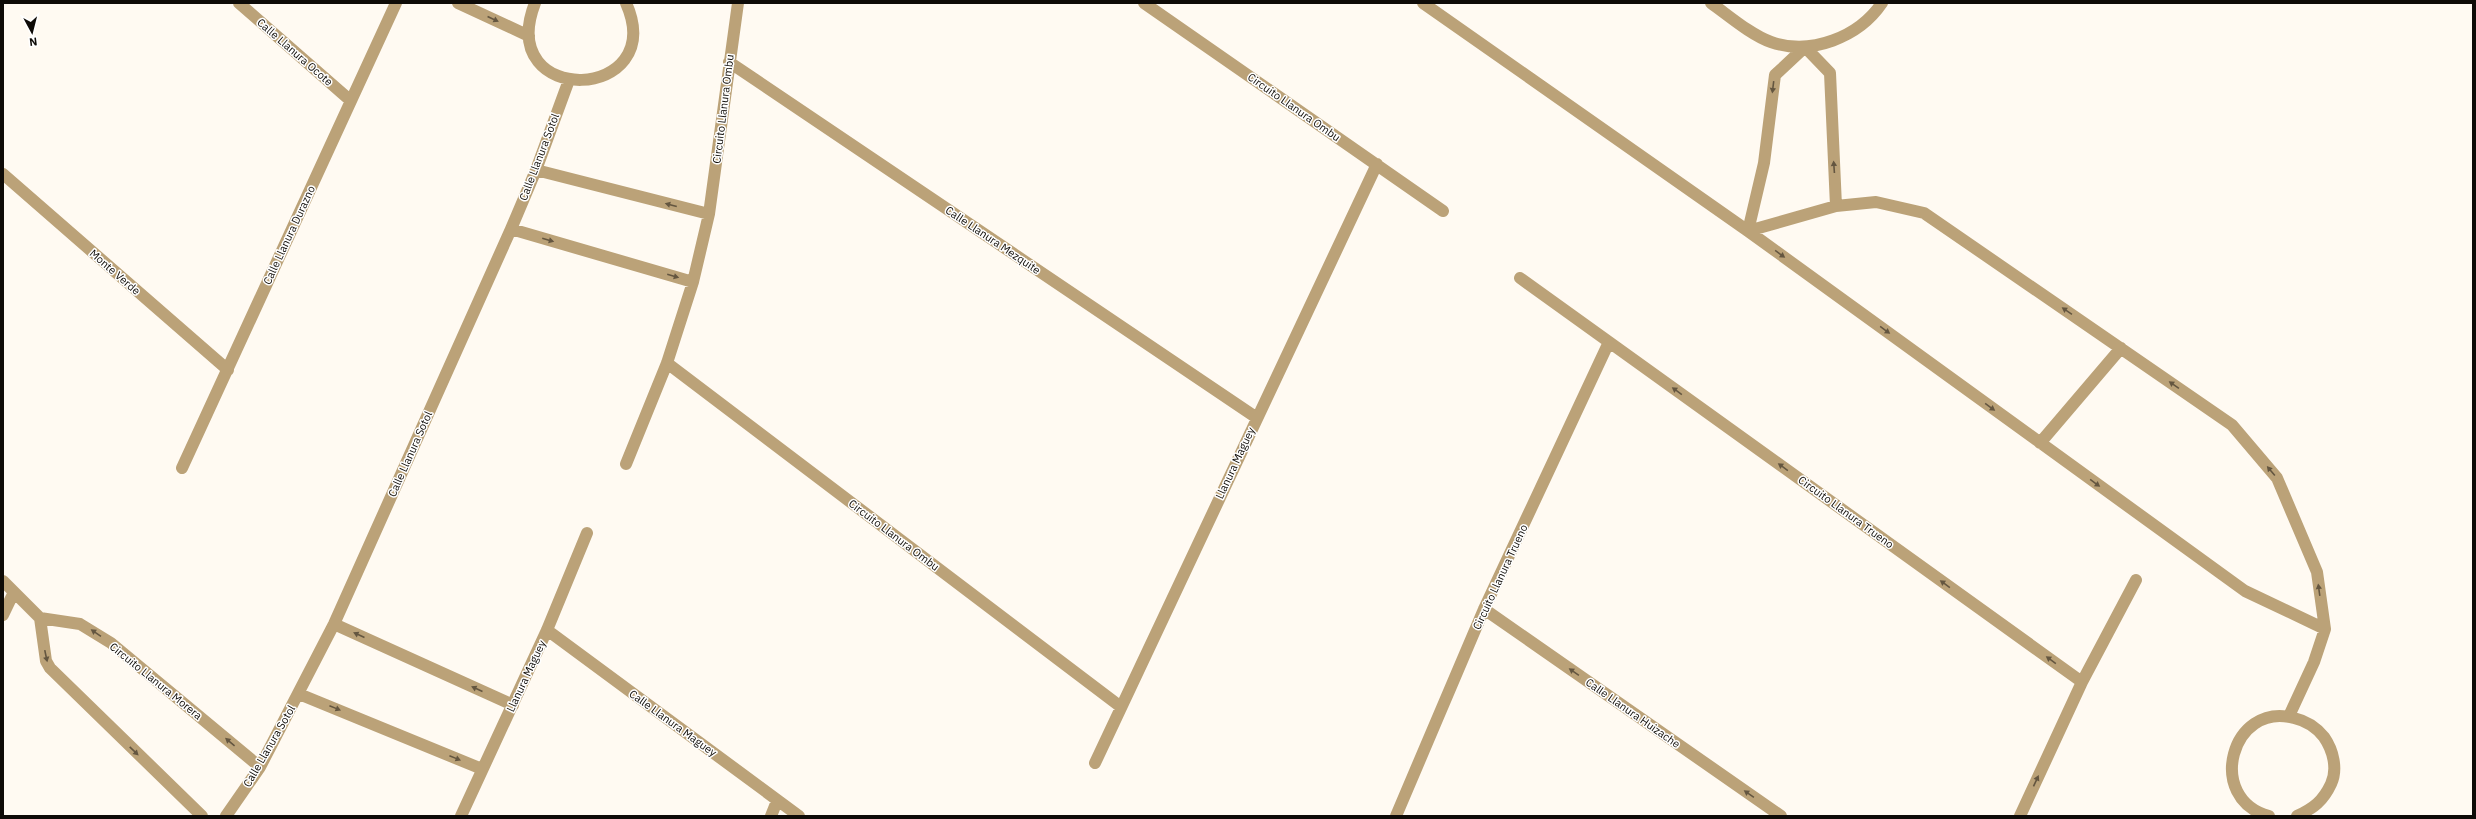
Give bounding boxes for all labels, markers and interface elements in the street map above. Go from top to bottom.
north arrow [12,12,52,52]
street label: Calle Llanura Ocote [254,15,336,89]
one-way arrow [487,16,499,22]
text: N [28,34,38,49]
street label: Circuito Llanura Ombu [709,54,737,164]
street label: Circuito Llanura Ombu [1245,70,1343,144]
one-way arrow [1770,81,1776,93]
street label: Calle Llanura Sotol [516,111,562,203]
one-way arrow [1830,161,1837,173]
street label: Calle Llanura Durazno [260,183,318,287]
one-way arrow [665,201,677,207]
street label: Calle Llanura Mezquite [943,203,1043,277]
one-way arrow [543,237,555,243]
street label: Monte Verde [87,246,143,298]
one-way arrow [1774,250,1785,258]
one-way arrow [668,273,680,279]
one-way arrow [2062,307,2073,315]
one-way arrow [1880,326,1890,334]
one-way arrow [2169,381,2180,389]
one-way arrow [1672,387,1683,395]
one-way arrow [1985,402,1995,410]
street label: Calle Llanura Sotol [385,409,435,499]
street label: Llanura Maguey [1212,424,1258,501]
one-way arrow [1778,463,1788,471]
one-way arrow [2266,465,2275,476]
street label: Circuito Llanura Trueno [1796,473,1896,551]
one-way arrow [2090,479,2101,487]
street label: Circuito Llanura Ombu [846,496,942,574]
street label: Circuito Llanura Trueno [1469,522,1531,632]
one-way arrow [1940,580,1950,588]
one-way arrow [2316,584,2322,596]
one-way arrow [91,629,101,637]
one-way arrow [353,632,364,638]
street label: Llanura Maguey [503,637,549,714]
street label: Circuito Llanura Morera [107,639,205,723]
one-way arrow [44,650,50,663]
one-way arrow [2045,655,2056,664]
one-way arrow [1568,668,1579,676]
street label: Calle Llanura Huizache [1583,675,1683,751]
one-way arrow [472,686,483,692]
street label: Calle Llanura Maguey [626,687,720,760]
street label: Calle Llanura Sotol [240,703,298,789]
one-way arrow [330,706,342,712]
one-way arrow [224,737,235,746]
one-way arrow [129,746,138,755]
one-way arrow [450,755,461,761]
one-way arrow [2033,775,2039,786]
one-way arrow [1744,790,1755,798]

